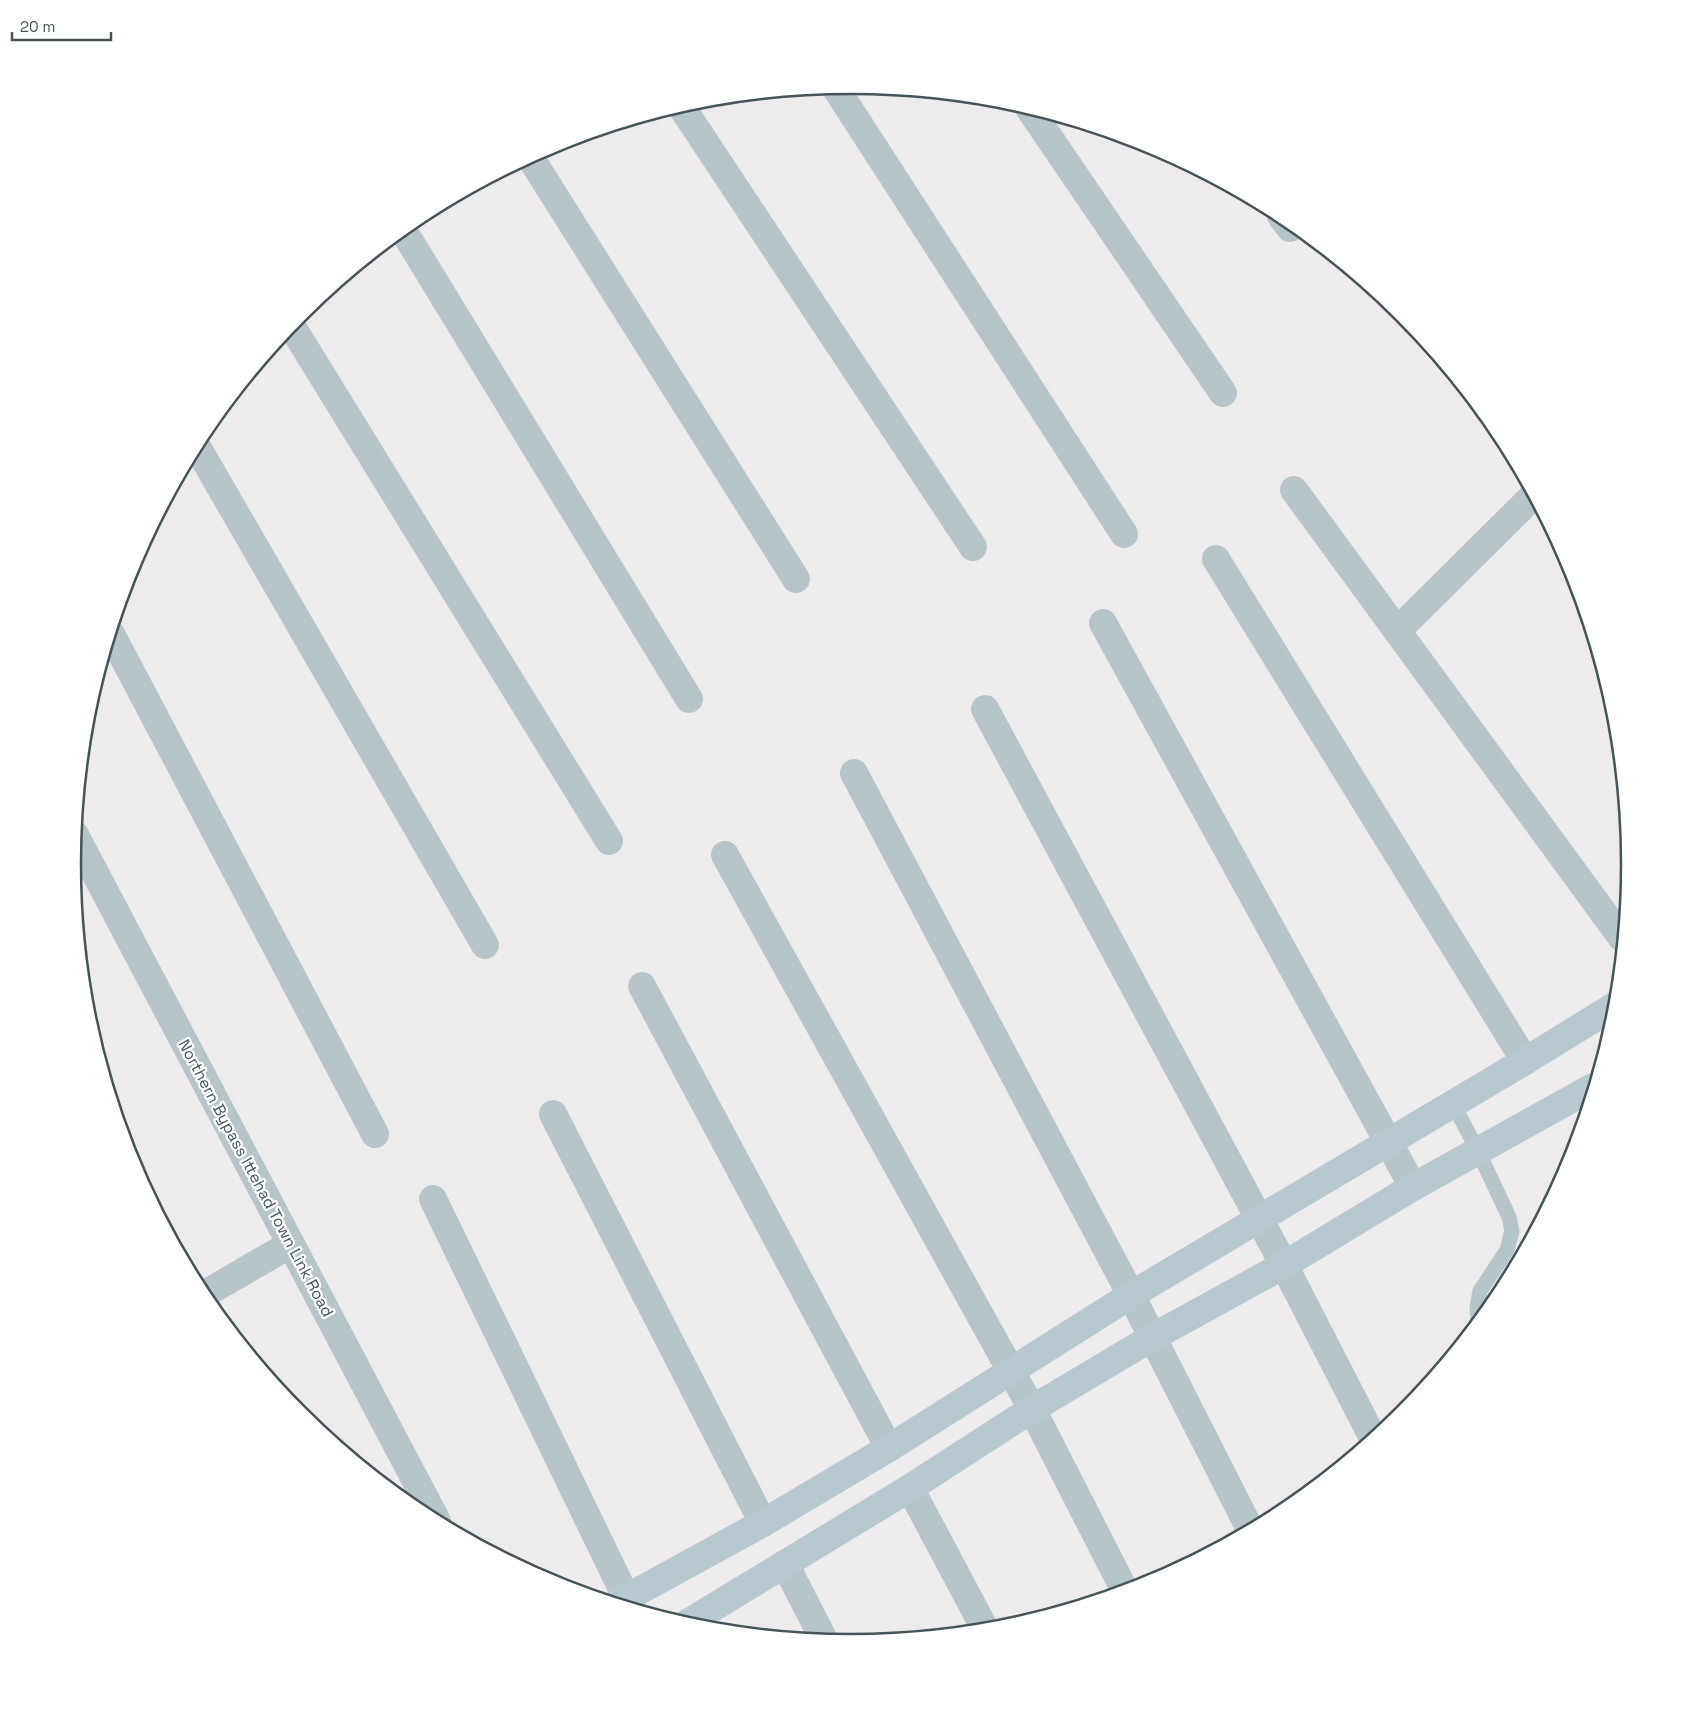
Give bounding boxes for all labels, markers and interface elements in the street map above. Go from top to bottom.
scale bar [12,10,111,42]
text: 20 m [20,17,55,36]
street label: Northern Bypass Ittehad Town Link Road [174,1036,338,1320]

